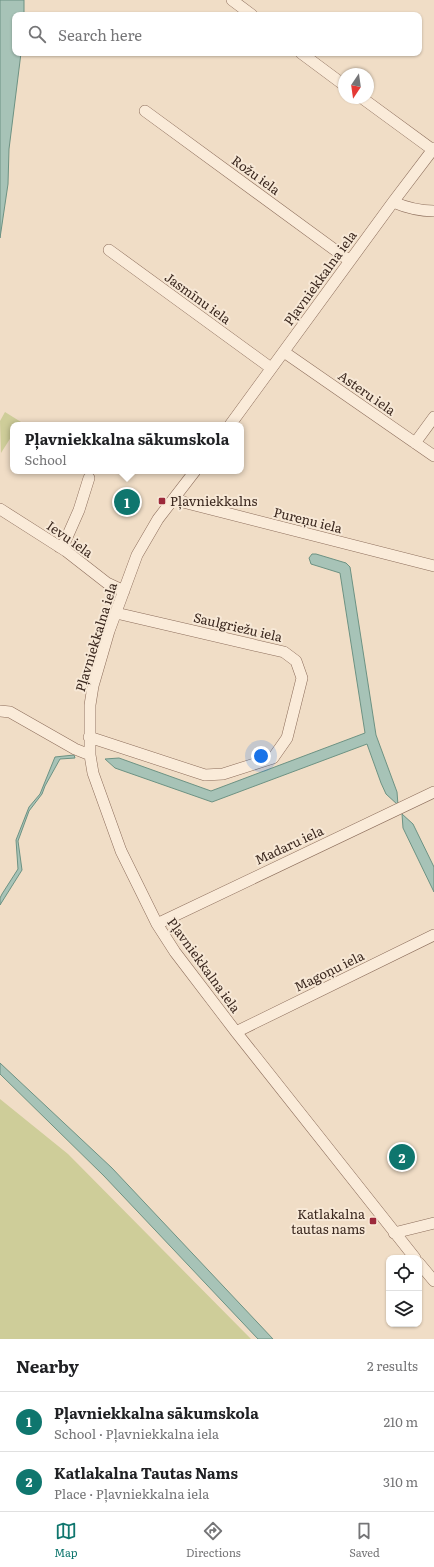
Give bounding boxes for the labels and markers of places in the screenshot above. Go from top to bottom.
pin: 1 [114,487,140,517]
place label: Pļavniekkalns [170,491,257,510]
marker: Pļavniekkalns [157,496,167,506]
pin: 2 [389,1142,415,1172]
place label: Katlakalna tautas nams [291,1204,365,1238]
marker: Katlakalna tautas nams [368,1216,378,1226]

